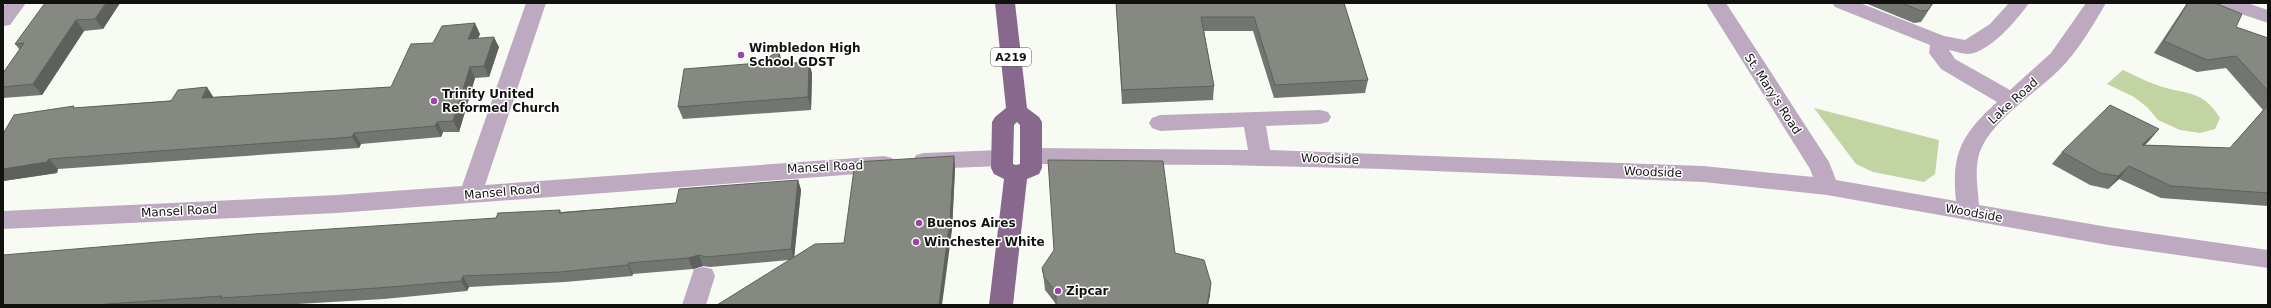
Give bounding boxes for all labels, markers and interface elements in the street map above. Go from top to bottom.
place label: Wimbledon High School GDST [749,41,861,69]
road number: A219 [991,48,1031,66]
marker: Wimbledon High School GDST [736,50,746,60]
street label: St. Mary's Road [1742,51,1804,137]
street label: Lake Road [1985,75,2041,127]
place label: Trinity United Reformed Church [442,87,560,115]
marker: Trinity United Reformed Church [429,96,439,106]
street label: Woodside [1301,151,1359,167]
street label: Mansel Road [787,158,863,176]
street label: Woodside [1624,164,1682,180]
street label: Mansel Road [463,182,541,202]
street label: Woodside [1944,201,2004,225]
street label: Mansel Road [141,202,217,220]
place label: Buenos Aires [927,216,1016,230]
marker: Buenos Aires [914,218,924,228]
place label: Winchester White [924,235,1045,249]
marker: Winchester White [911,237,921,247]
place label: Zipcar [1066,284,1109,298]
marker: Zipcar [1053,286,1063,296]

